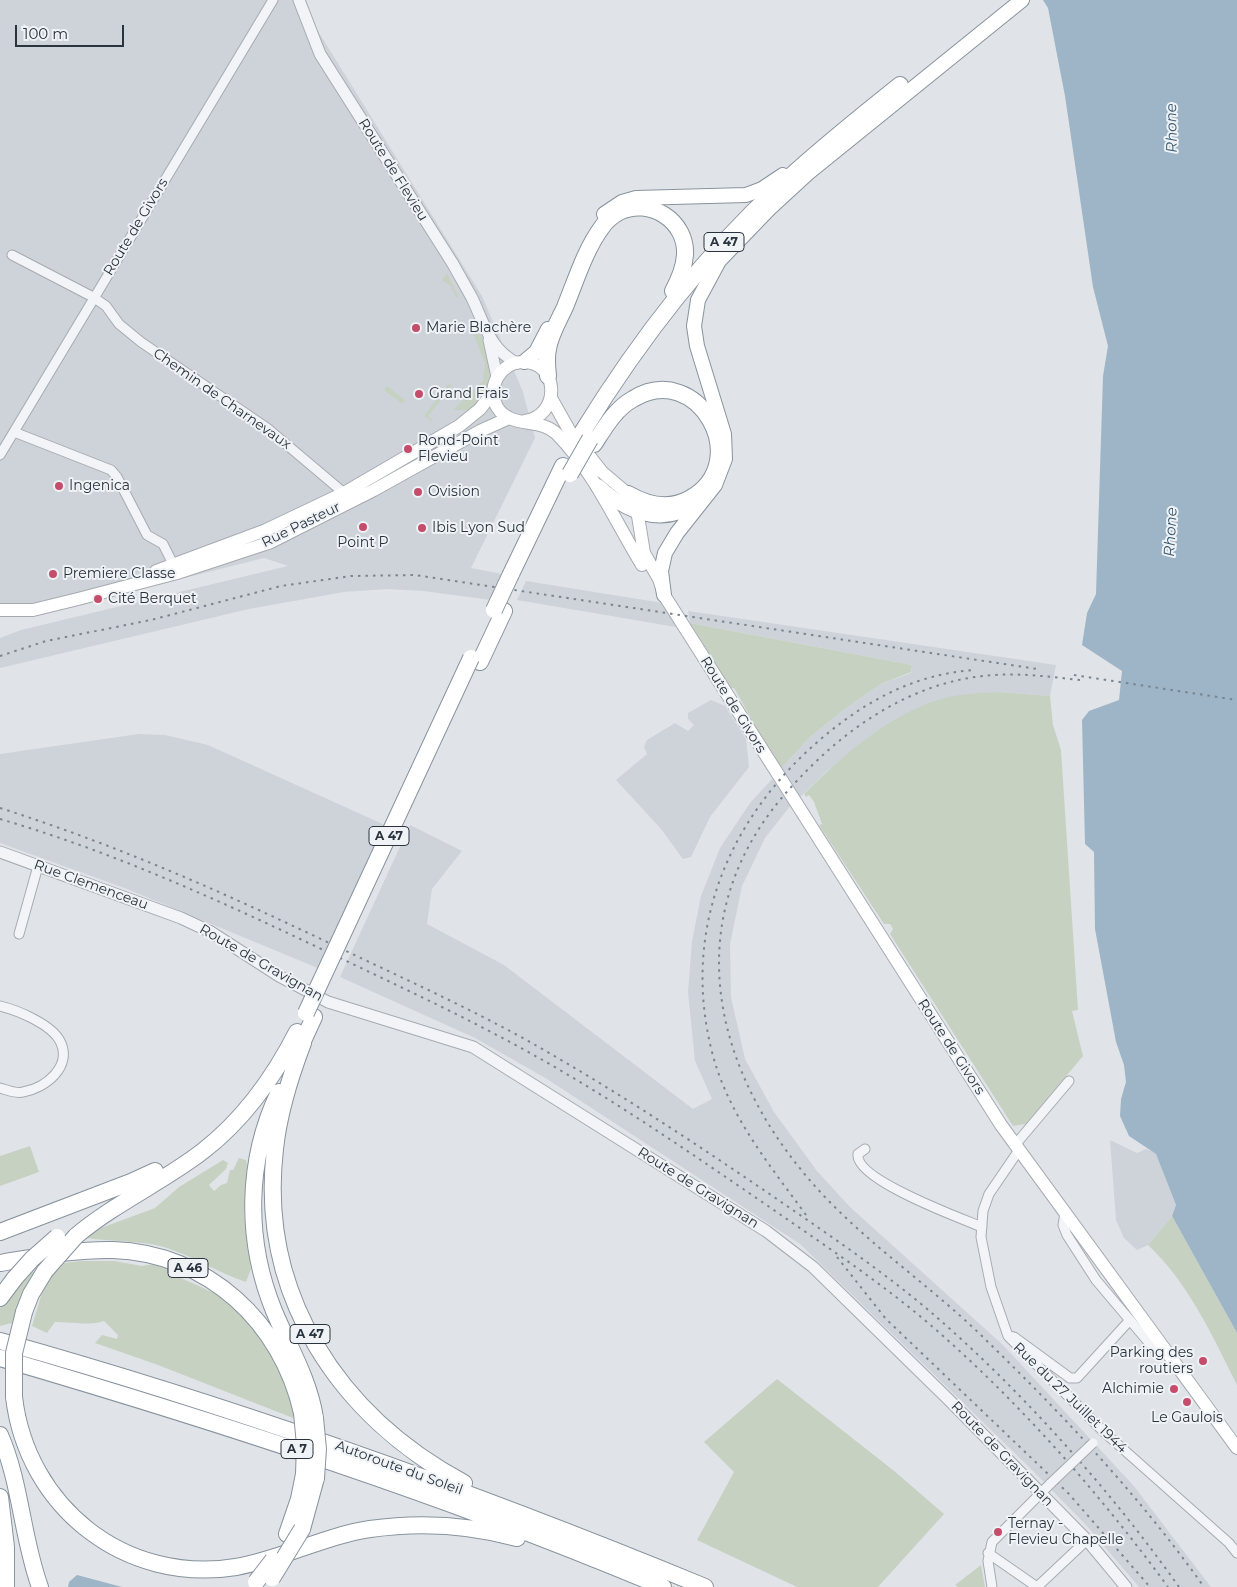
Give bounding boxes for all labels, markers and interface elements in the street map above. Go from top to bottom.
scale bar [18,15,126,47]
text: 100 m [23,24,68,43]
water label: Rhone [1163,103,1181,153]
street label: Route de Flevieu [355,116,431,224]
street label: Route de Givors [100,175,172,279]
road number: A 47 [704,232,744,252]
place label: Marie Blachère [426,320,531,336]
marker: Marie Blachère [410,322,422,334]
street label: Chemin de Charnevaux [150,345,294,453]
place label: Grand Frais [429,386,508,402]
marker: Grand Frais [413,388,425,400]
place label: Rond-Point Flevieu [418,433,499,466]
marker: Rond-Point Flevieu [402,443,414,455]
place label: Ingenica [69,478,130,494]
marker: Ingenica [53,480,65,492]
place label: Ovision [428,484,480,500]
marker: Ovision [412,486,424,498]
street label: Rue Pasteur [259,499,343,551]
water label: Rhone [1161,507,1181,557]
place label: Ibis Lyon Sud [432,520,525,536]
marker: Point P [357,521,369,533]
marker: Ibis Lyon Sud [416,522,428,534]
place label: Point P [337,535,389,551]
place label: Premiere Classe [63,566,175,582]
marker: Premiere Classe [47,568,59,580]
place label: Cité Berquet [108,591,197,607]
marker: Cité Berquet [92,593,104,605]
street label: Route de Givors [697,654,769,756]
road number: A 47 [369,826,409,846]
street label: Rue Clemenceau [32,857,150,913]
street label: Route de Gravignan [196,921,326,1005]
street label: Route de Givors [914,996,988,1098]
street label: Route de Gravignan [634,1144,762,1232]
road number: A 46 [168,1258,208,1278]
road number: A 47 [290,1325,330,1344]
street label: Rue du 27 Juillet 1944 [1010,1339,1130,1457]
place label: Parking des routiers [1110,1345,1193,1378]
marker: Parking des routiers [1197,1355,1209,1367]
place label: Alchimie [1102,1381,1164,1397]
marker: Alchimie [1168,1383,1180,1395]
marker: Le Gaulois [1181,1396,1193,1408]
street label: Route de Gravignan [947,1398,1057,1510]
place label: Le Gaulois [1151,1410,1223,1426]
street label: Autoroute du Soleil [333,1437,465,1499]
road number: A 7 [281,1440,313,1458]
place label: Ternay - Flevieu Chapelle [1008,1516,1123,1548]
marker: Ternay - Flevieu Chapelle [992,1526,1004,1538]

